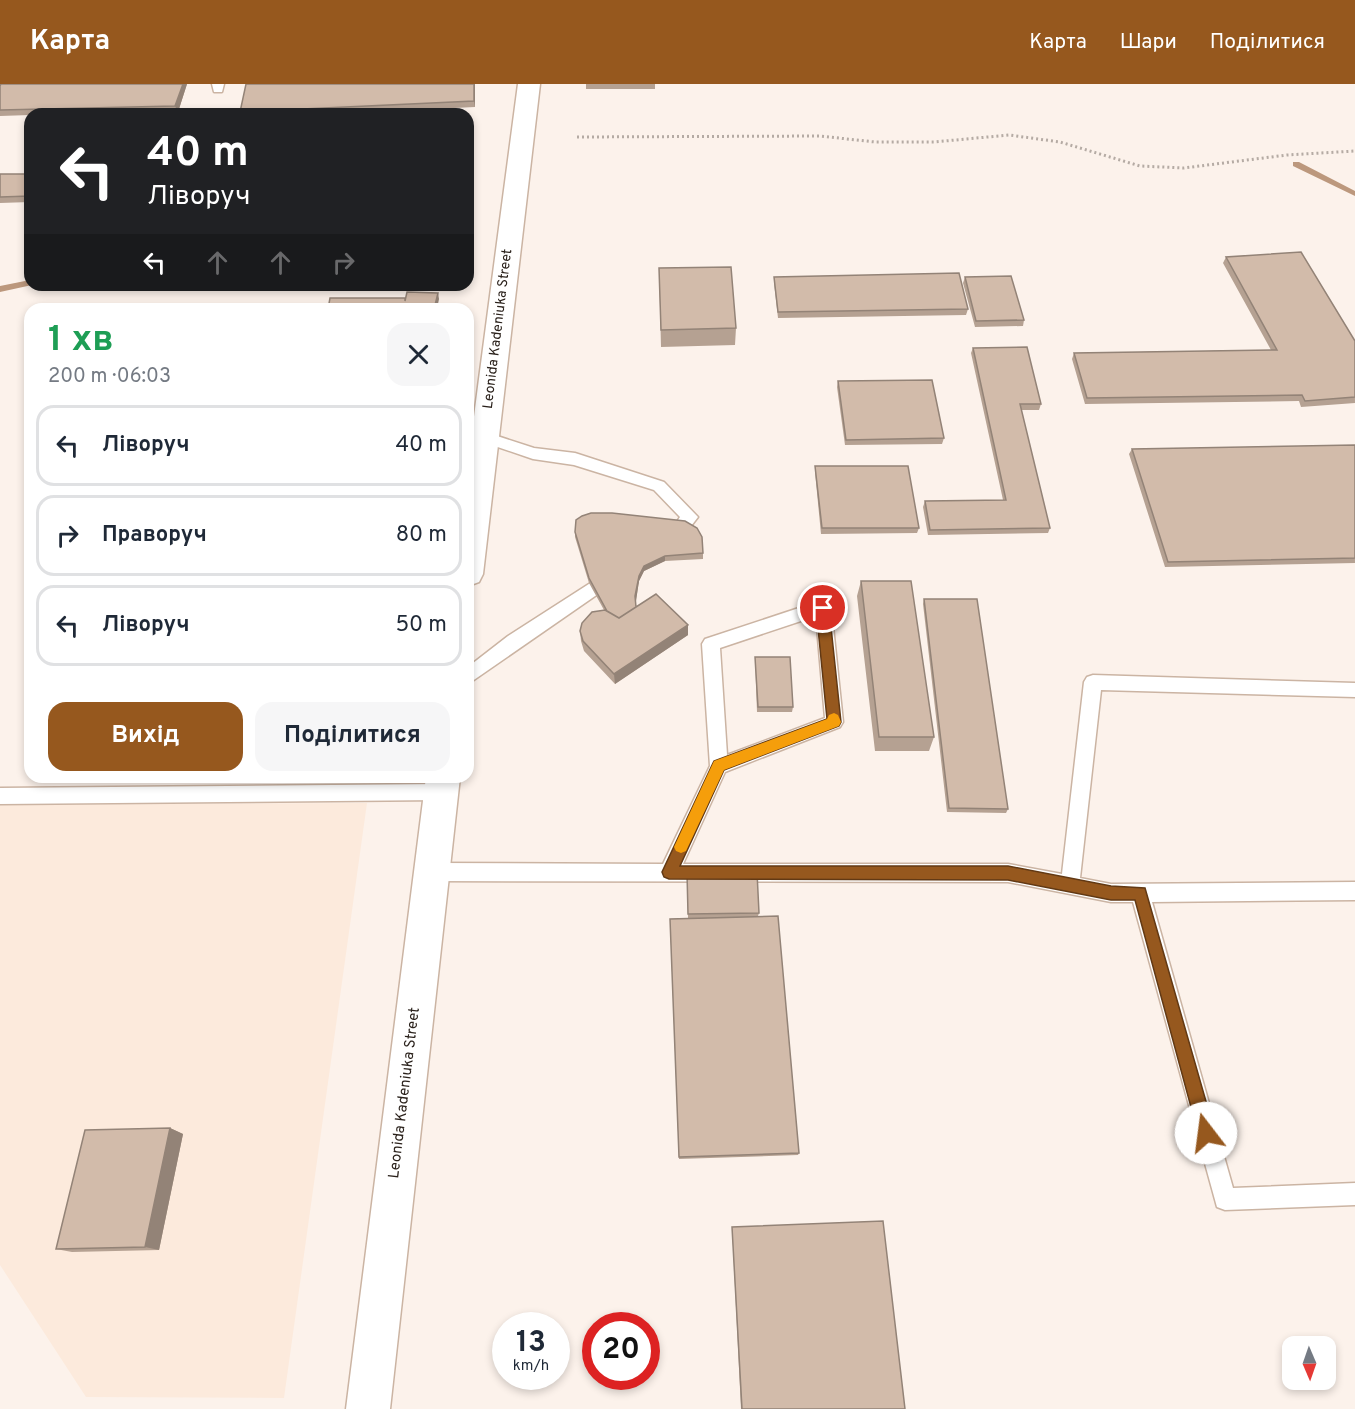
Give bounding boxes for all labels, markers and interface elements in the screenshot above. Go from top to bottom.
text: Карта [30,24,110,60]
text: Карта [1029,29,1087,56]
text: Шари [1120,29,1177,56]
text: Поділитися [1210,29,1325,56]
text: 40 m [147,128,249,181]
icon: left [48,132,126,210]
text: Ліворуч [147,180,251,214]
icon: left [138,246,171,279]
icon: ahead [201,246,234,279]
icon: ahead [264,246,297,279]
icon: right [327,246,360,279]
street label: Leonida Kadeniuka Street [480,248,516,410]
text: 1 хв [48,318,114,364]
button: close [387,323,450,386]
text: 200 m · 06:03 [48,364,171,390]
icon: left [51,429,84,462]
text: Ліворуч [102,432,190,459]
text: 40 m [395,432,447,459]
icon: right [51,519,84,552]
text: Праворуч [102,522,207,549]
text: 80 m [396,522,447,549]
pin [797,582,848,633]
icon: arrive [806,591,839,624]
icon: left [51,609,84,642]
text: Ліворуч [102,612,190,639]
text: 50 m [395,612,447,639]
button: Вихід [48,702,243,771]
button: Поділитися [255,702,450,771]
street label: Leonida Kadeniuka Street [385,1006,425,1180]
position arrow [1174,1101,1238,1165]
speed limit sign: 20 [582,1312,660,1390]
text: 13 [516,1325,546,1362]
north arrow [1282,1336,1336,1390]
map controls [1282,1336,1336,1390]
text: km/h [513,1357,549,1376]

